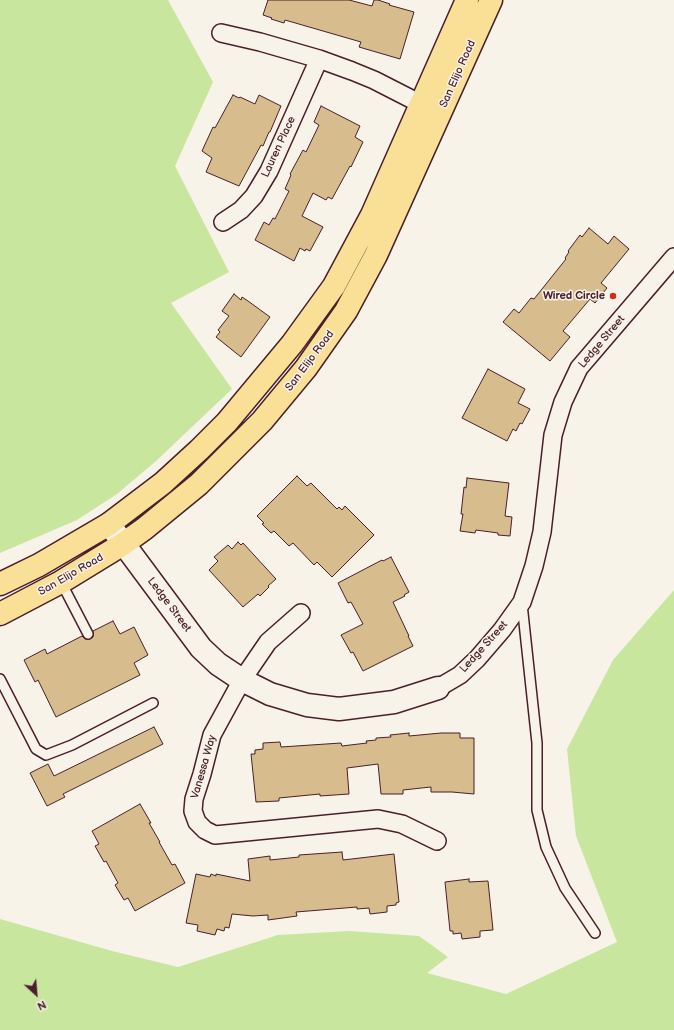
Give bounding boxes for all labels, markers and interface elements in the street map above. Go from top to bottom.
street label: San Elijo Road [437,38,479,110]
street label: Lauren Place [259,114,299,180]
place label: Wired Circle [543,289,605,303]
marker: Wired Circle [608,291,618,301]
street label: Ledge Street [576,313,628,371]
street label: San Elijo Road [283,328,337,394]
street label: San Elijo Road [36,551,106,599]
street label: Ledge Street [144,575,194,635]
street label: Ledge Street [457,618,511,676]
street label: Vanessa Way [189,734,219,800]
north arrow [16,974,56,1014]
text: N [35,998,48,1013]

